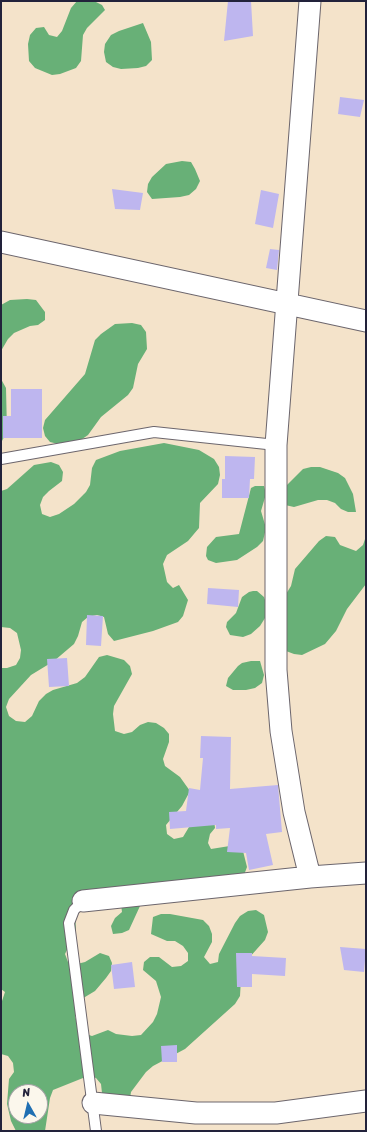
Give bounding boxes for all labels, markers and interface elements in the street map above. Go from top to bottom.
text: N [21,1083,31,1103]
north arrow [8,1084,48,1124]

